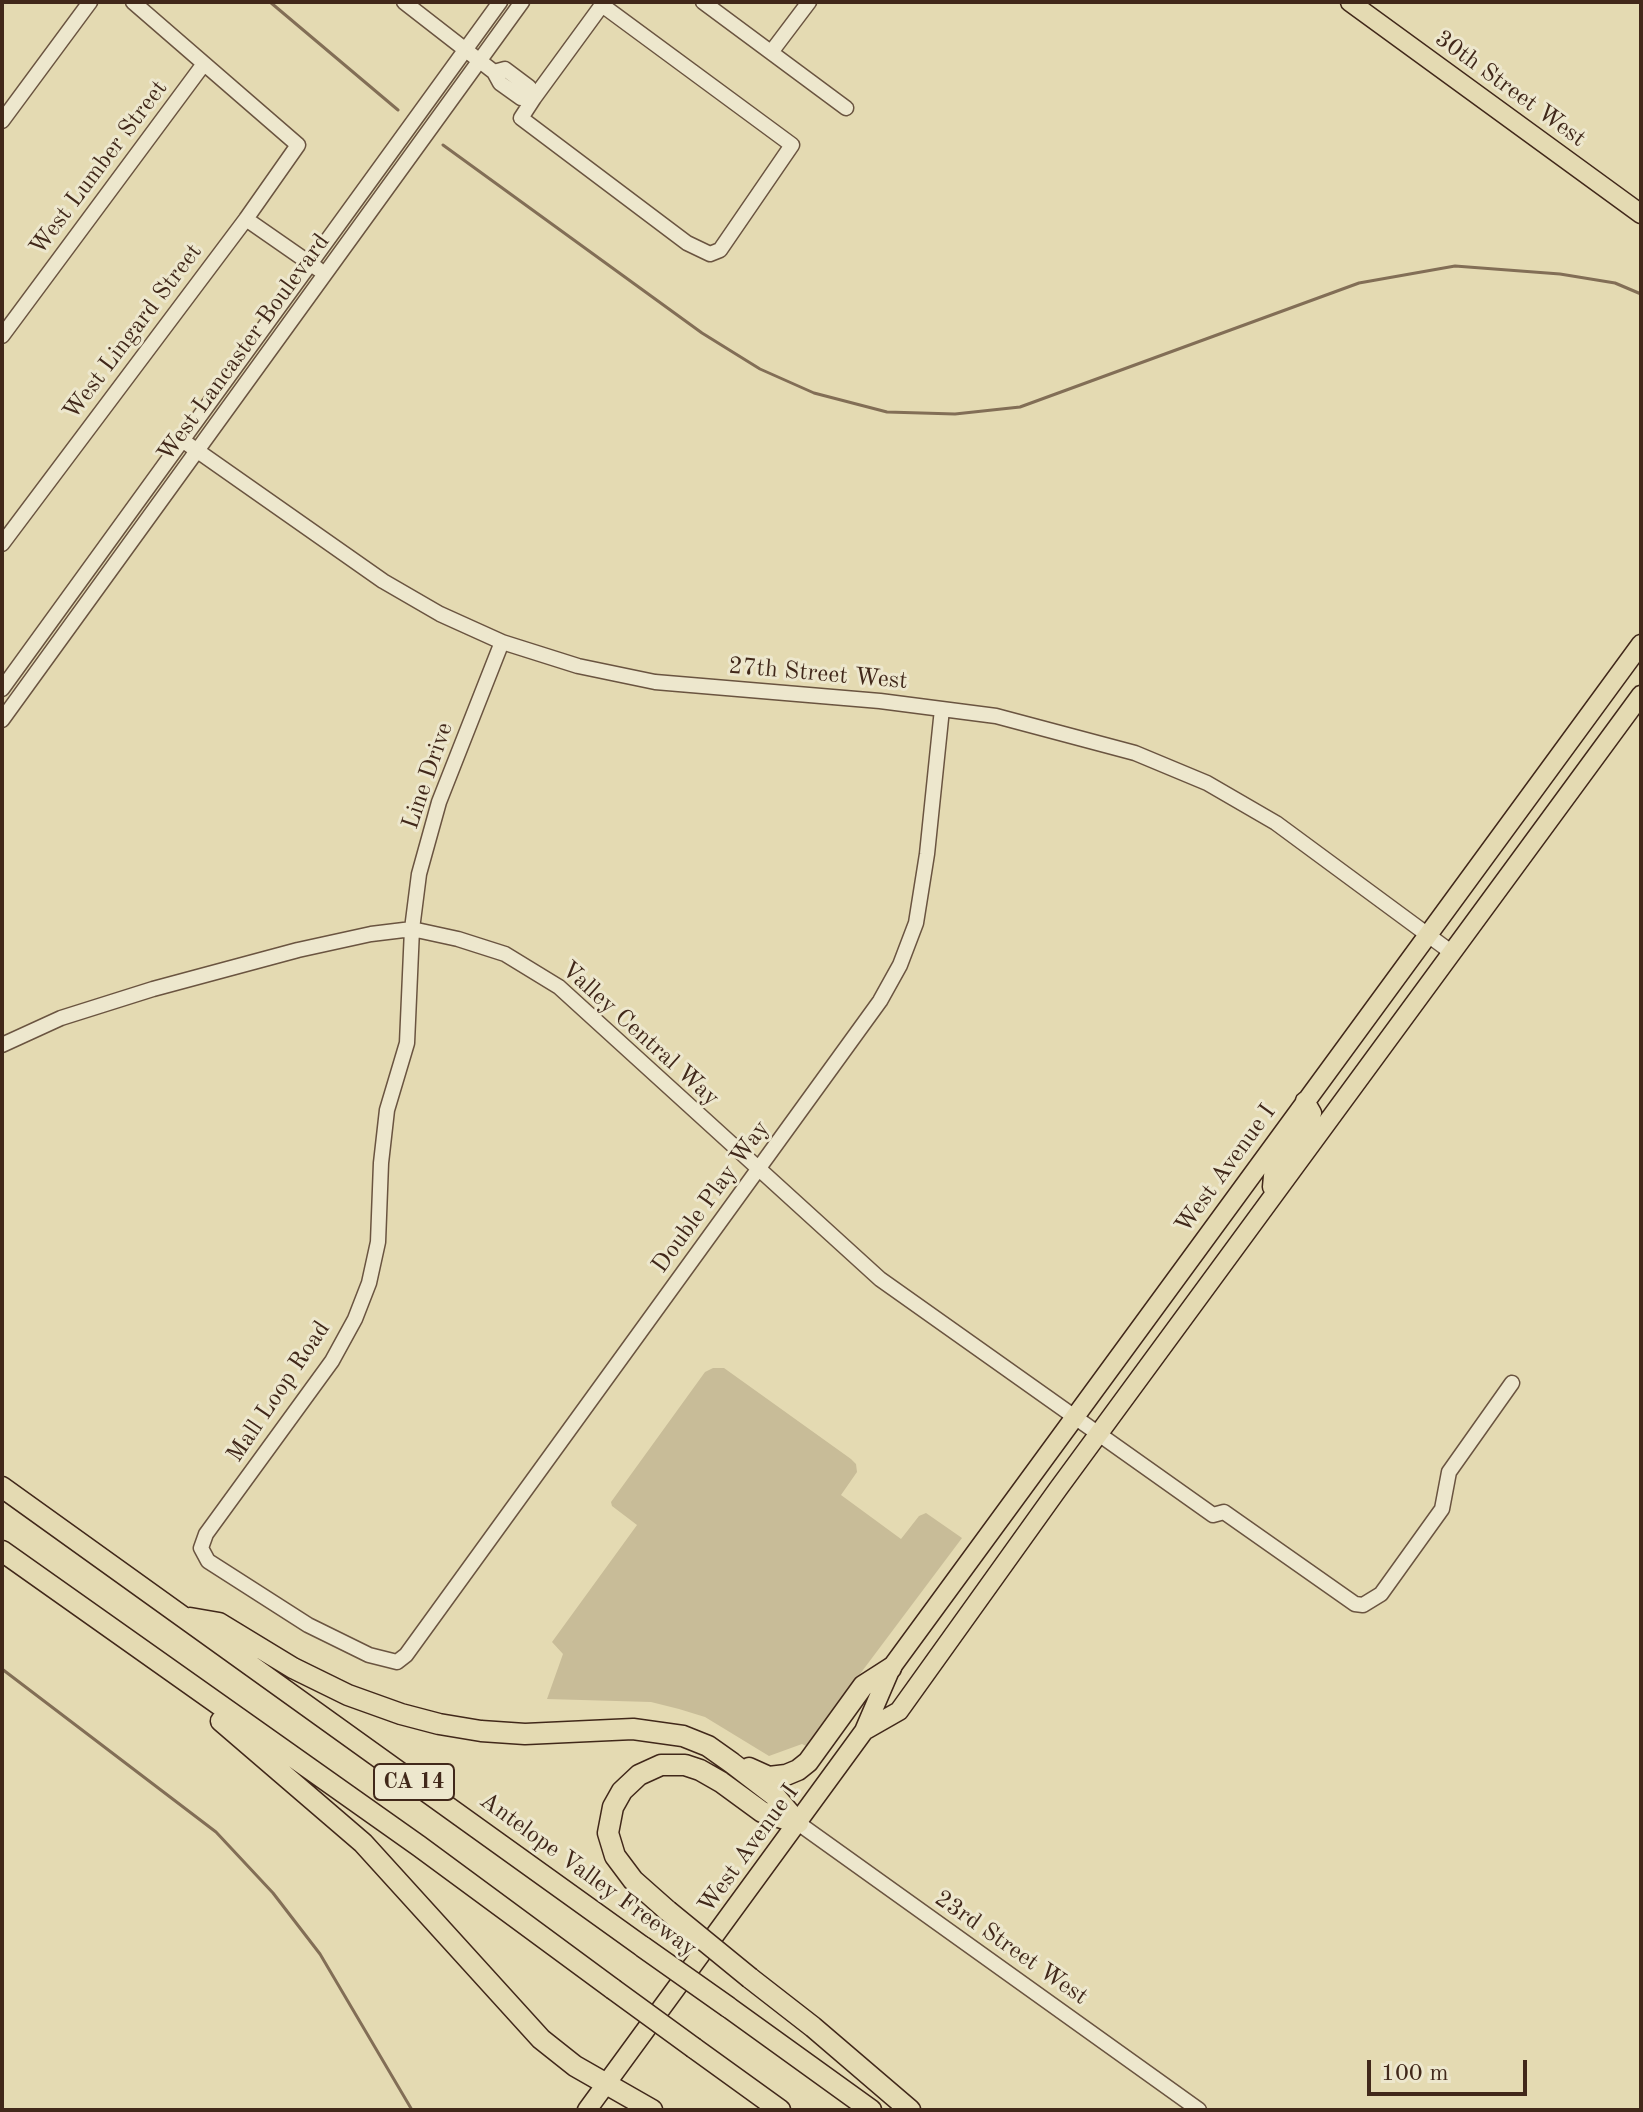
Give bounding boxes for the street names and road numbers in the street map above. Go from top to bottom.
street label: 30th Street West [1429,25,1591,153]
street label: West Lumber Street [24,75,174,261]
street label: West Lancaster Boulevard [152,228,336,468]
street label: West Lingard Street [57,238,209,426]
street label: 27th Street West [727,652,909,696]
street label: Line Drive [396,719,460,833]
street label: Valley Central Way [555,955,725,1113]
street label: West Avenue I [1170,1099,1282,1239]
street label: Double Play Way [646,1115,776,1279]
street label: Mall Loop Road [221,1316,337,1468]
road number: CA 14 [374,1764,454,1800]
street label: West Avenue I [693,1779,805,1919]
street label: Antelope Valley Freeway [474,1787,702,1963]
street label: 23rd Street West [929,1884,1093,2012]

